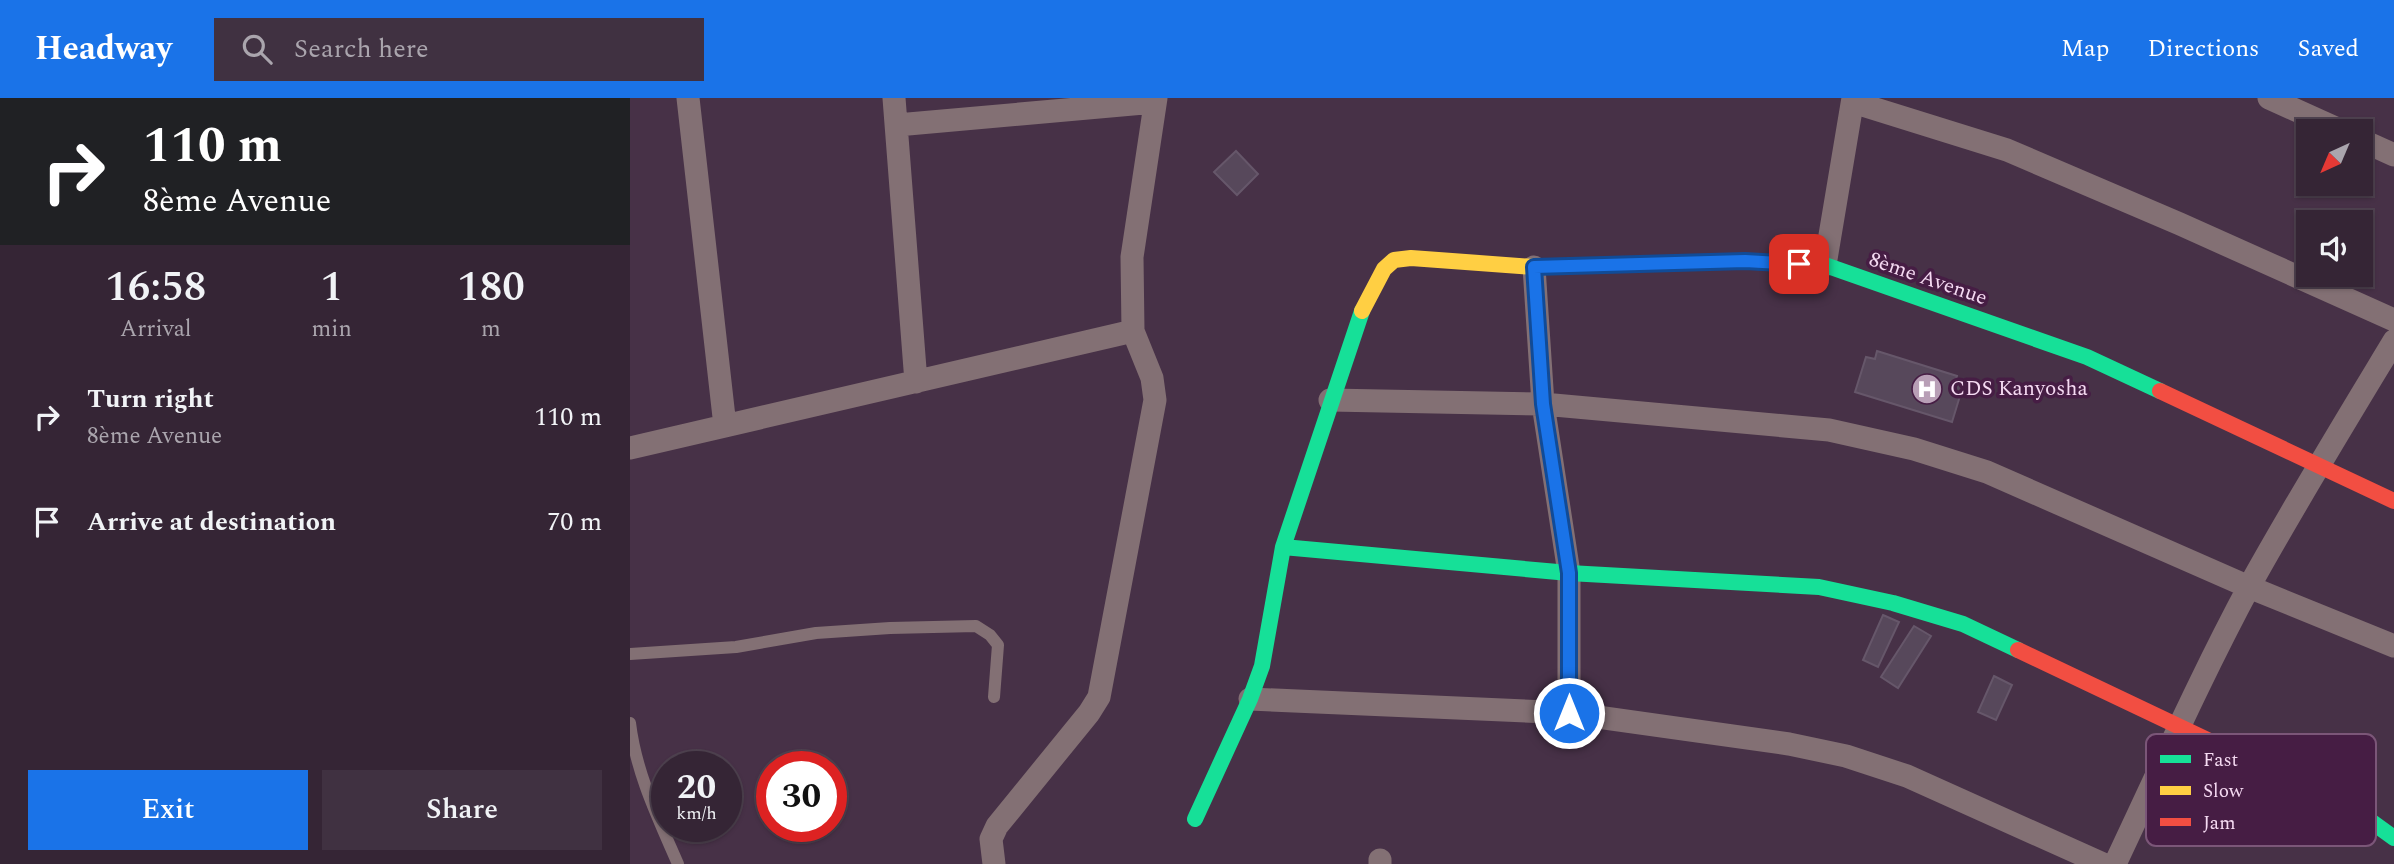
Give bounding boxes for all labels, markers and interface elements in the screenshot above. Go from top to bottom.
search box [214,18,704,81]
text: Headway [35,24,172,74]
text: Search here [294,29,429,69]
icon: search [238,30,276,68]
text: Map [2061,31,2109,67]
text: Directions [2147,31,2259,67]
text: Saved [2297,31,2359,67]
text: 110 m [143,109,282,184]
north arrow [2296,119,2373,196]
map controls [2296,119,2373,287]
icon: right [28,126,119,217]
text: 8ème Avenue [143,177,331,226]
button: sound [2296,210,2373,287]
pin [1769,234,1829,294]
street label: 8ème Avenue [1864,244,1992,314]
icon: arrive [1780,245,1818,283]
text: 16:58 [105,256,206,319]
text: 1 [320,256,343,319]
text: 180 [457,256,525,319]
text: Arrival [120,312,192,347]
text: min [312,312,352,347]
text: m [481,312,501,347]
hospital icon: CDS Kanyosha [1910,372,1944,406]
place label: CDS Kanyosha [1950,373,2088,405]
text: Turn right [87,379,214,419]
text: 110 m [534,397,602,437]
icon: right [28,398,66,436]
text: 8ème Avenue [87,419,222,454]
text: Arrive at destination [87,502,336,542]
text: 70 m [547,502,602,542]
icon: arrive [28,503,66,541]
position arrow [1532,676,1606,750]
legend [2146,734,2376,846]
text: Fast [2203,746,2239,775]
speed limit sign: 30 [756,751,847,842]
text: 20 [677,761,716,814]
button: Exit [28,770,308,850]
button: Share [322,770,602,850]
text: Slow [2203,777,2244,806]
text: km/h [676,800,717,827]
text: Jam [2203,809,2235,838]

